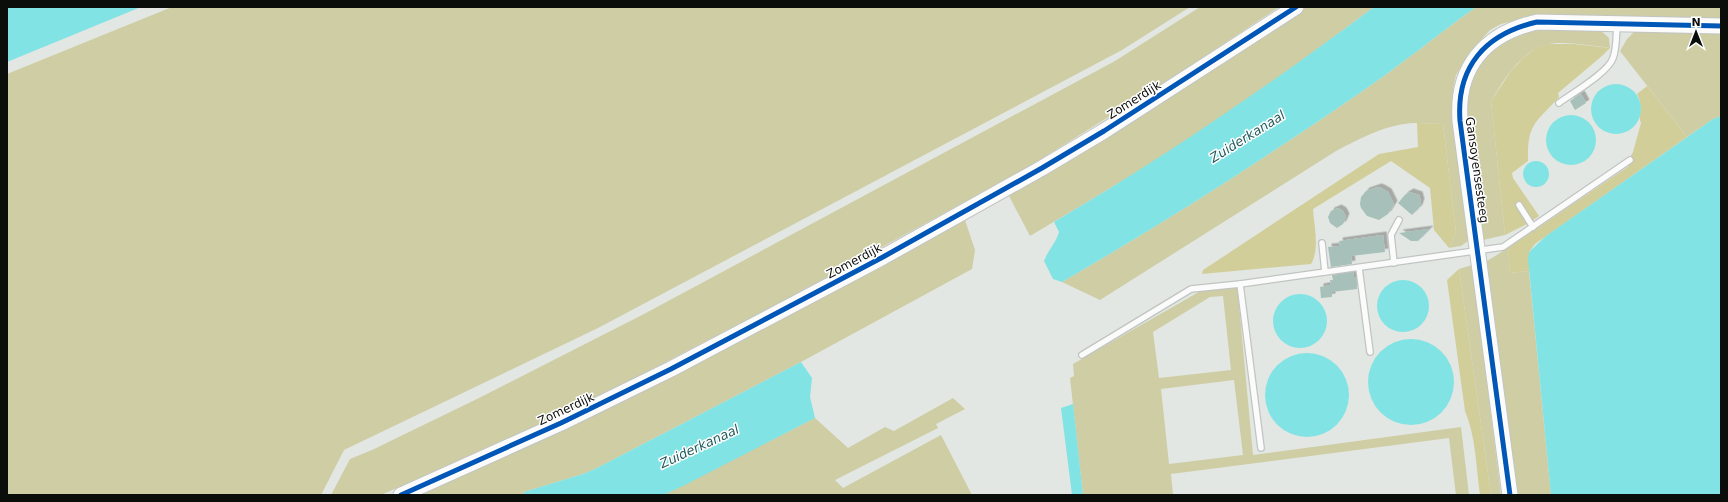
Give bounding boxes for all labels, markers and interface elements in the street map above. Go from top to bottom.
north arrow [1676,12,1716,52]
text: N [1691,16,1701,29]
street label: Zomerdijk [1105,78,1163,122]
water label: Zuiderkanaal [1206,107,1288,166]
street label: Gansoyensesteeg [1463,116,1491,224]
street label: Zomerdijk [824,241,884,281]
street label: Zomerdijk [536,390,596,428]
water label: Zuiderkanaal [656,421,742,472]

